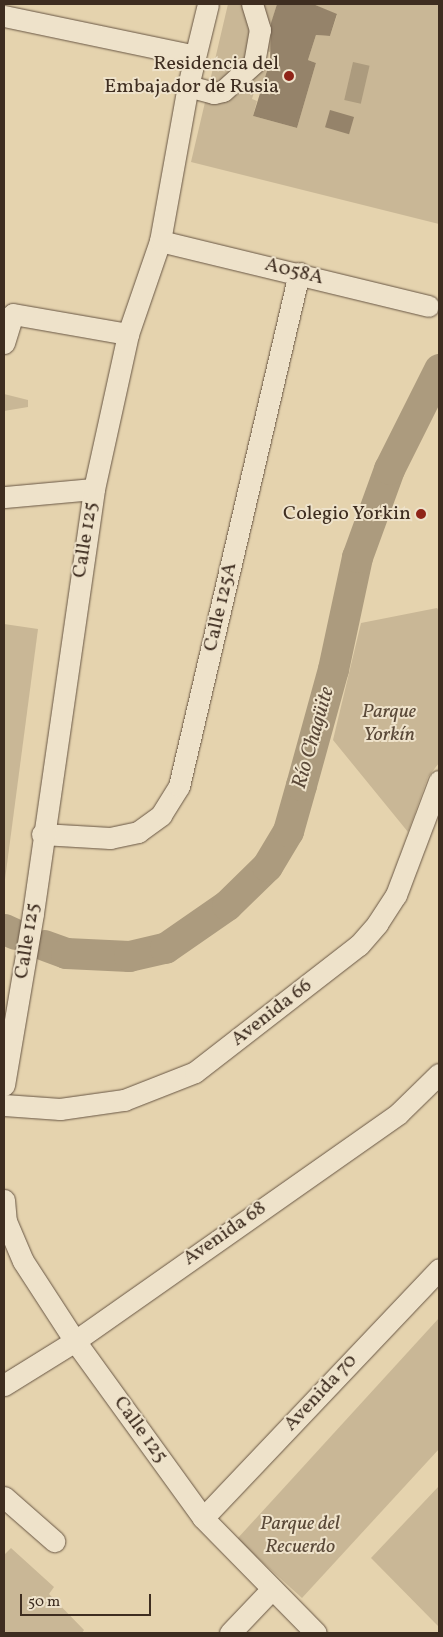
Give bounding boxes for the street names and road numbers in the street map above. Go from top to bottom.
street label: A058A [262,253,326,291]
street label: Calle 125 [68,500,104,580]
street label: Calle 125A [199,560,243,654]
street label: Calle 125 [10,901,46,981]
street label: Avenida 66 [227,974,317,1052]
street label: Avenida 68 [179,1197,271,1271]
street label: Avenida 70 [279,1349,363,1437]
street label: Calle 125 [108,1392,172,1468]

